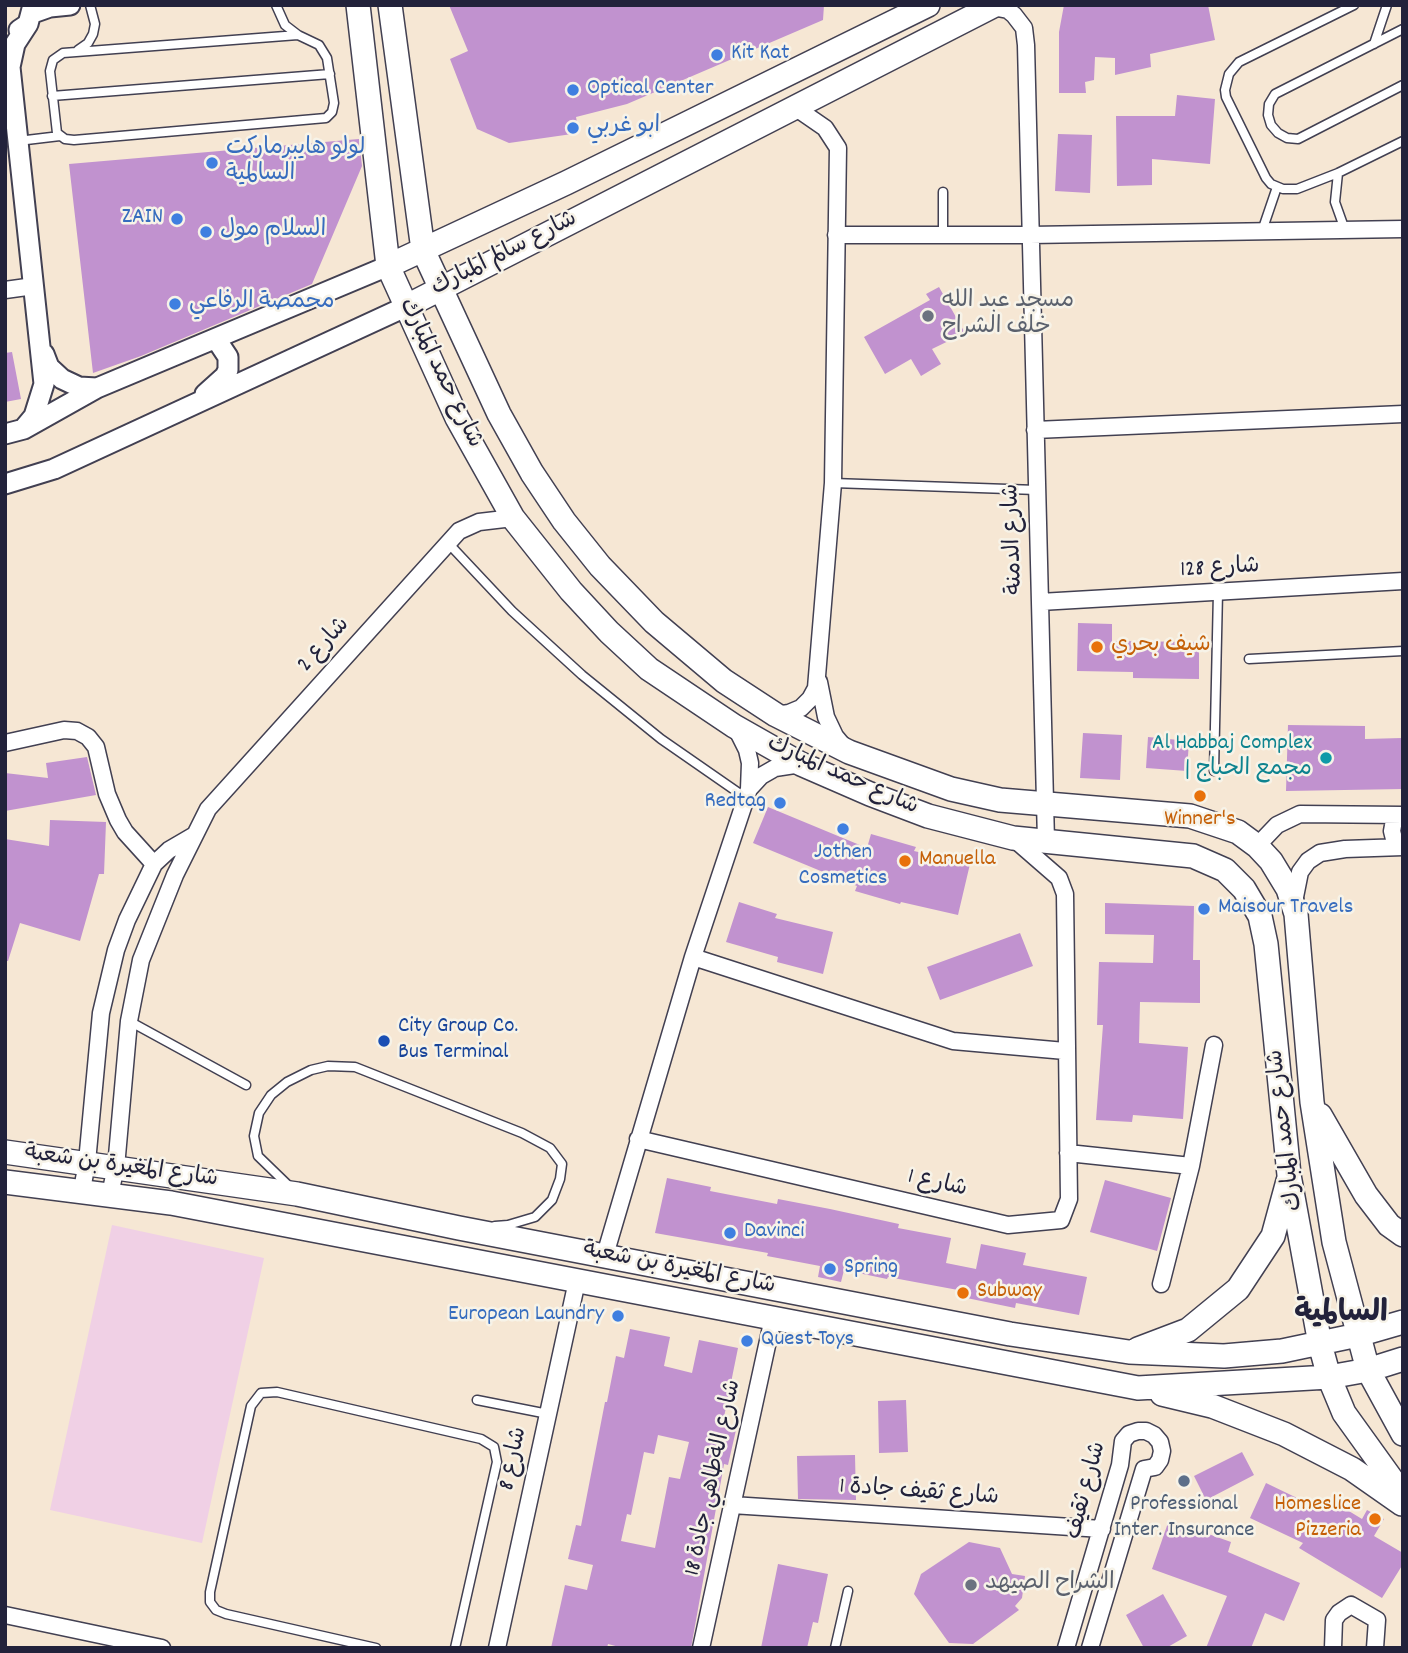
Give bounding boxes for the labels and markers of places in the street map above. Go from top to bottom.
place label: Kit Kat [731,41,789,69]
marker: Kit Kat [709,47,725,63]
place label: Optical Center [587,76,714,104]
marker: Optical Center [565,82,581,98]
place label: ابو غربي [587,114,660,142]
marker: ابو غربي [565,120,581,136]
place label: لولو هايبرماركت السالمية [226,136,365,190]
marker: لولو هايبرماركت السالمية [204,155,220,171]
place label: ZAIN [122,205,163,233]
marker: ZAIN [169,211,185,227]
place label: السلام مول [220,218,326,246]
marker: السلام مول [198,224,214,240]
place label: مسجد عبد الله خلف الشراح [942,289,1074,343]
place label: محمصة الرفاعي [189,290,334,318]
marker: محمصة الرفاعي [167,296,183,312]
marker: مسجد عبد الله خلف الشراح [920,308,936,324]
place label: شيف بحري [1111,633,1211,661]
marker: شيف بحري [1089,639,1105,655]
place label: Al Habbaj Complex | مجمع الحباج [1152,731,1312,785]
marker: Al Habbaj Complex | مجمع الحباج [1318,750,1334,766]
marker: Winner's [1192,788,1208,804]
place label: Redtag [705,789,766,817]
marker: Redtag [772,795,788,811]
place label: Winner's [1164,807,1236,835]
marker: Jothen Cosmetics [835,821,851,837]
place label: Jothen Cosmetics [799,840,887,894]
place label: Manuella [919,847,996,875]
marker: Manuella [897,853,913,869]
place label: Maisour Travels [1218,895,1353,923]
marker: Maisour Travels [1196,901,1212,917]
place label: City Group Co. Bus Terminal [398,1014,518,1068]
marker: City Group Co. Bus Terminal [376,1033,392,1049]
place label: Davinci [744,1219,805,1247]
marker: Davinci [722,1225,738,1241]
place label: Spring [844,1255,898,1283]
marker: Spring [822,1261,838,1277]
place label: Subway [977,1279,1042,1307]
marker: Subway [955,1285,971,1301]
place label: European Laundry [448,1302,604,1330]
marker: European Laundry [610,1308,626,1324]
place label: Quest Toys [761,1327,854,1355]
marker: Quest Toys [739,1333,755,1349]
marker: Professional Inter. Insurance [1176,1473,1192,1489]
place label: Professional Inter. Insurance [1114,1492,1254,1546]
place label: Homeslice Pizzeria [1274,1492,1361,1546]
marker: Homeslice Pizzeria [1367,1511,1383,1527]
place label: الشراح الصيهد [985,1571,1115,1599]
marker: الشراح الصيهد [963,1577,979,1593]

